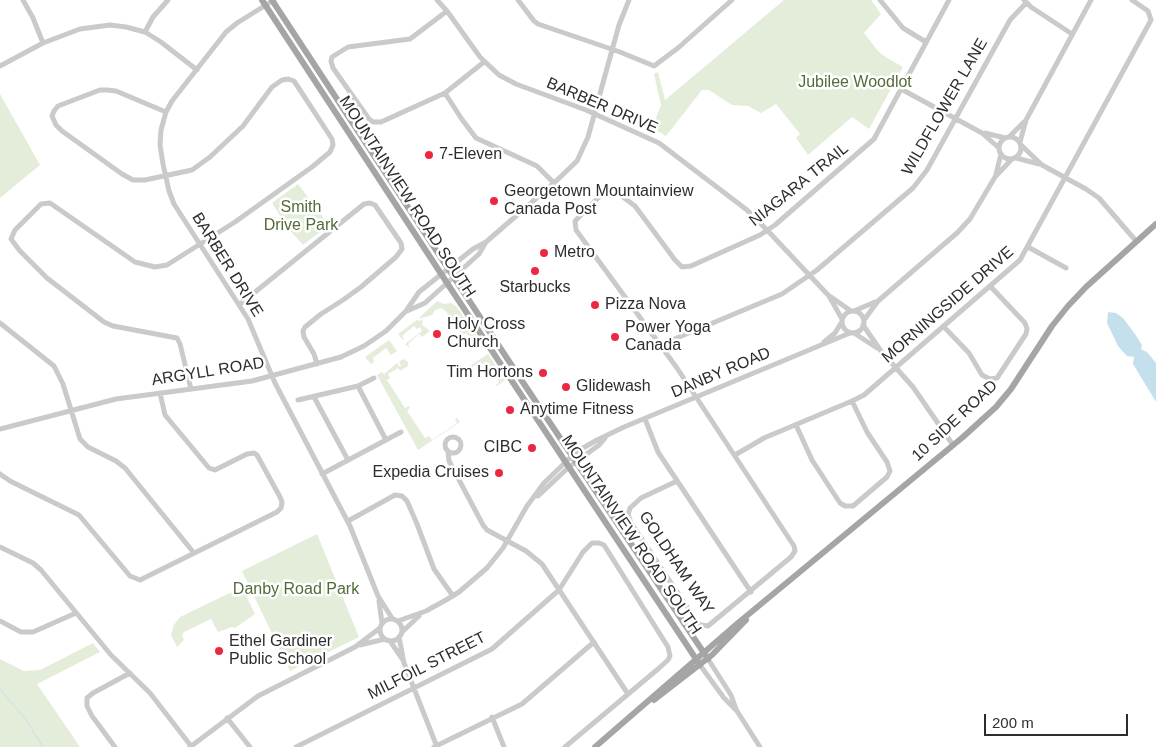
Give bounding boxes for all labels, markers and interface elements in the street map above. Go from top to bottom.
street label: WILDFLOWER LANE [898,35,992,179]
park label: Jubilee Woodlot [798,73,912,93]
street label: BARBER DRIVE [543,74,661,138]
street label: MOUNTAINVIEW ROAD SOUTH [335,93,479,301]
street label: NIAGARA TRAIL [746,139,852,231]
place label: 7-Eleven [439,145,502,165]
marker: 7-Eleven [423,149,435,161]
place label: Georgetown Mountainview Canada Post [504,182,693,220]
marker: Georgetown Mountainview Canada Post [488,195,500,207]
park label: Smith Drive Park [264,198,338,236]
street label: BARBER DRIVE [187,209,267,321]
place label: Metro [554,243,595,263]
street label: MORNINGSIDE DRIVE [878,243,1018,367]
marker: Metro [538,247,550,259]
marker: Starbucks [529,265,541,277]
place label: Starbucks [499,278,571,298]
place label: Pizza Nova [605,295,686,315]
marker: Pizza Nova [589,299,601,311]
place label: Holy Cross Church [447,315,525,353]
place label: Power Yoga Canada [625,318,711,356]
marker: Holy Cross Church [431,328,443,340]
marker: Power Yoga Canada [609,331,621,343]
street label: DANBY ROAD [669,343,773,403]
street label: ARGYLL ROAD [150,354,266,390]
place label: Tim Hortons [446,363,533,383]
marker: Tim Hortons [537,367,549,379]
street label: 10 SIDE ROAD [908,376,1002,466]
place label: Glidewash [576,377,651,397]
marker: Glidewash [560,381,572,393]
place label: Anytime Fitness [520,400,634,420]
marker: Anytime Fitness [504,404,516,416]
street label: MOUNTAINVIEW ROAD SOUTH [557,432,705,638]
place label: CIBC [484,438,522,458]
marker: CIBC [526,442,538,454]
place label: Expedia Cruises [372,463,489,483]
marker: Expedia Cruises [493,467,505,479]
street label: GOLDHAM WAY [634,508,718,618]
park label: Danby Road Park [233,580,359,600]
street label: MILFOIL STREET [365,628,489,704]
place label: Ethel Gardiner Public School [229,632,332,670]
marker: Ethel Gardiner Public School [213,645,225,657]
scale bar [986,704,1130,736]
text: 200 m [992,714,1034,731]

